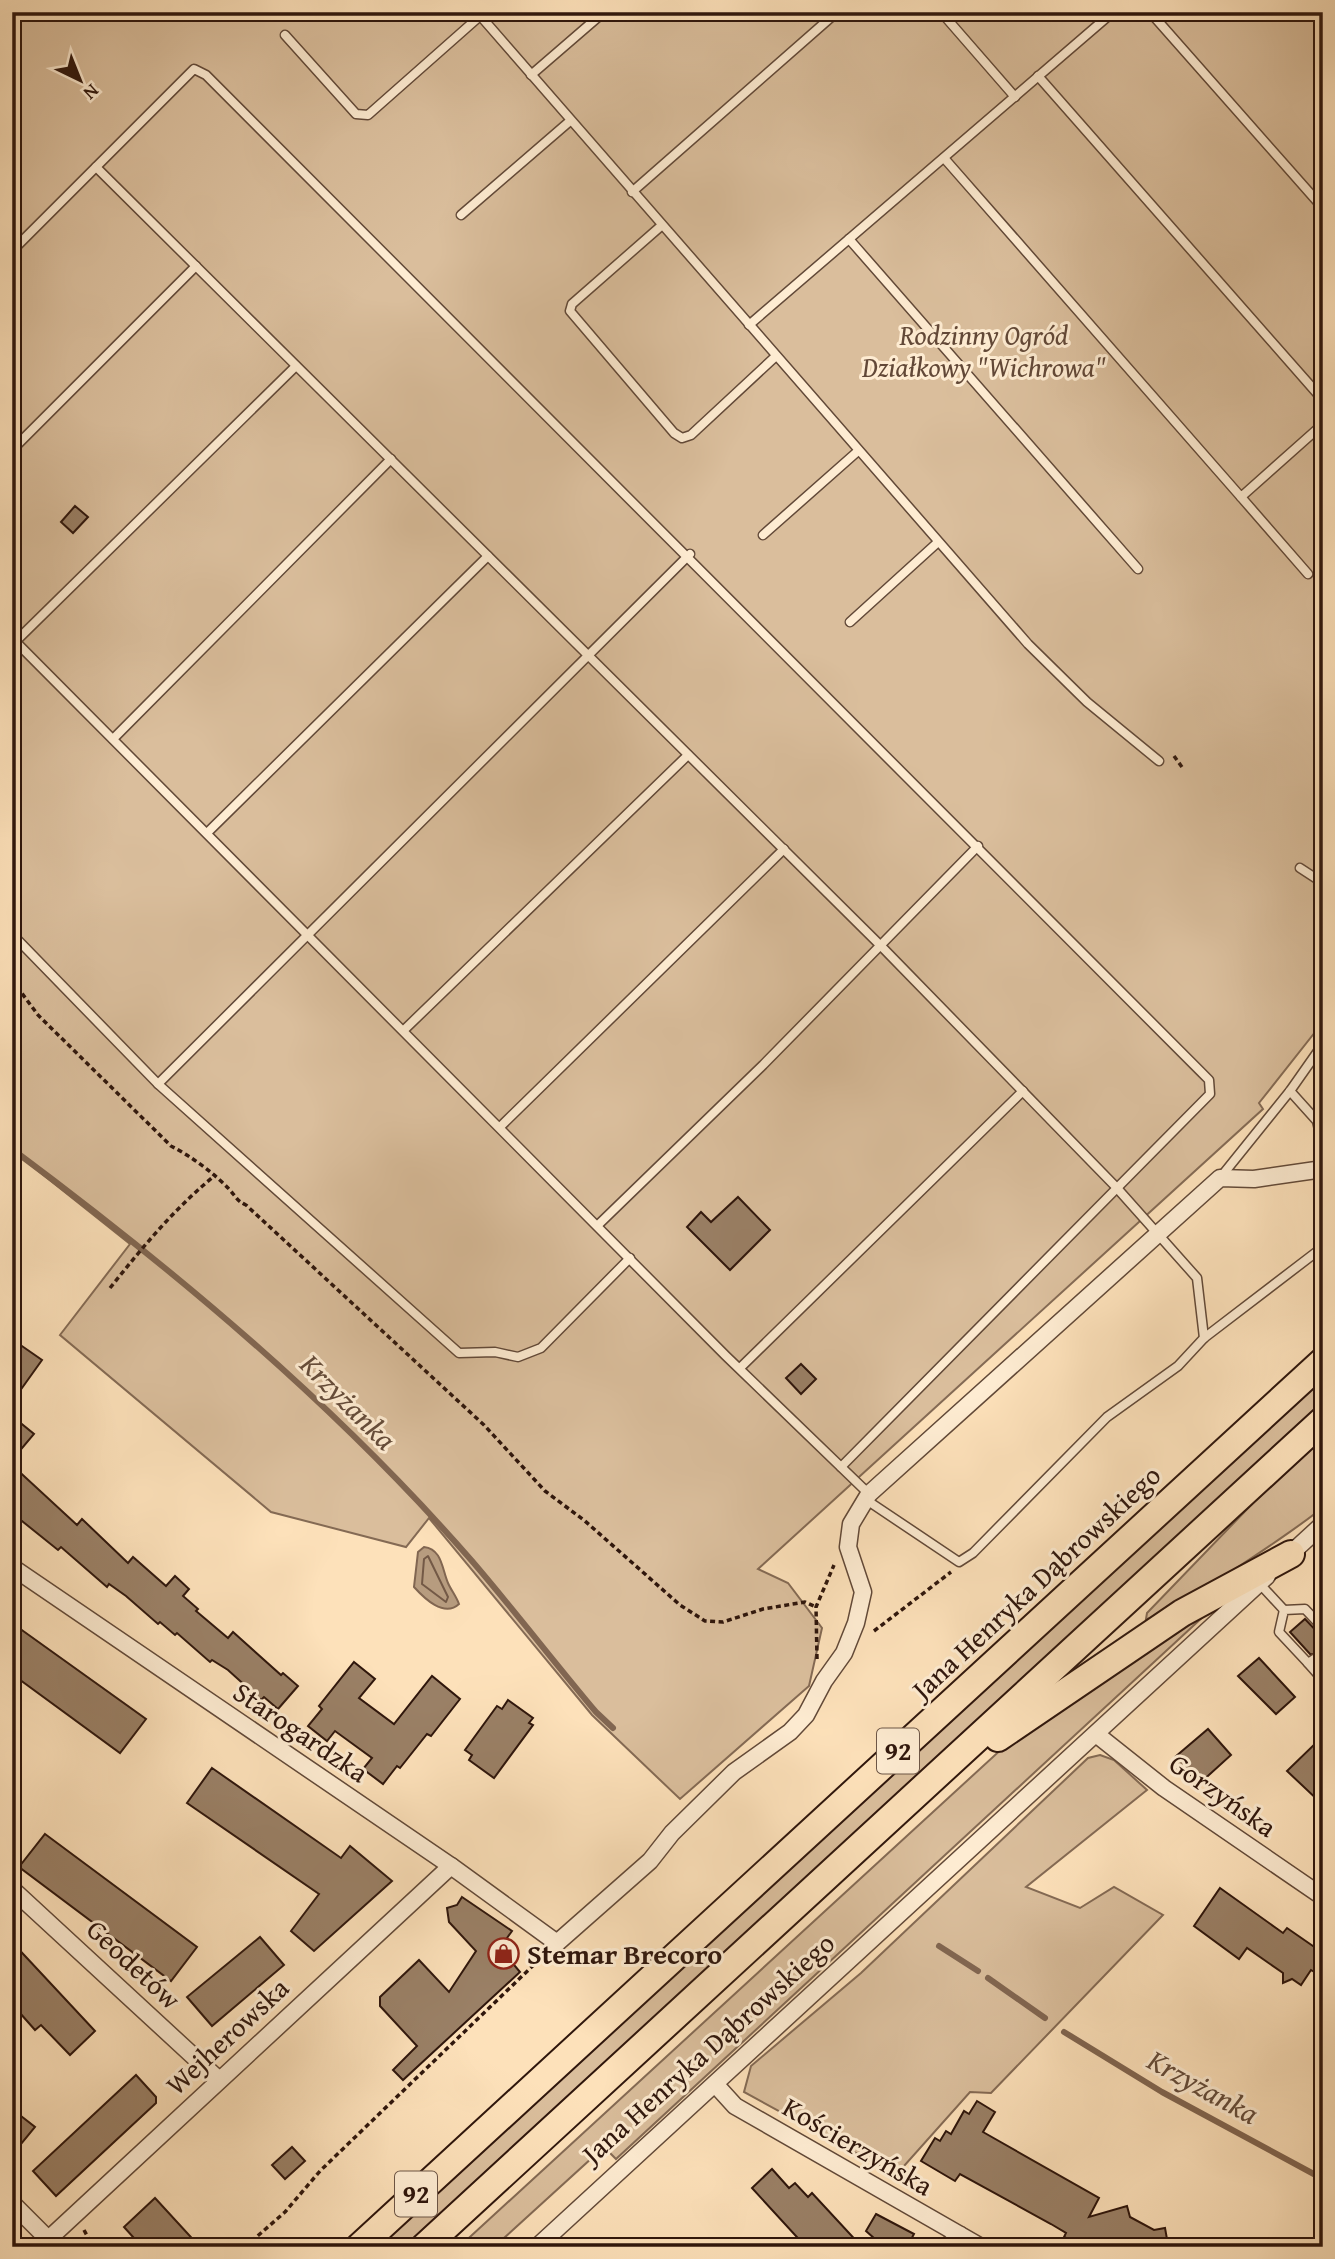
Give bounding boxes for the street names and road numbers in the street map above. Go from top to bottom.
street label: Jana Henryka Dąbrowskiego [900,1455,1170,1710]
street label: Starogardzka [225,1671,378,1792]
road number: 92 [877,1728,919,1774]
street label: Gorzyńska [1161,1743,1286,1847]
street label: Geodetów [78,1909,191,2018]
street label: Jana Henryka Dąbrowskiego [570,1923,843,2175]
street label: Wejherowska [156,1967,298,2104]
street label: Kościerzyńska [776,2086,942,2206]
road number: 92 [395,2172,437,2216]

